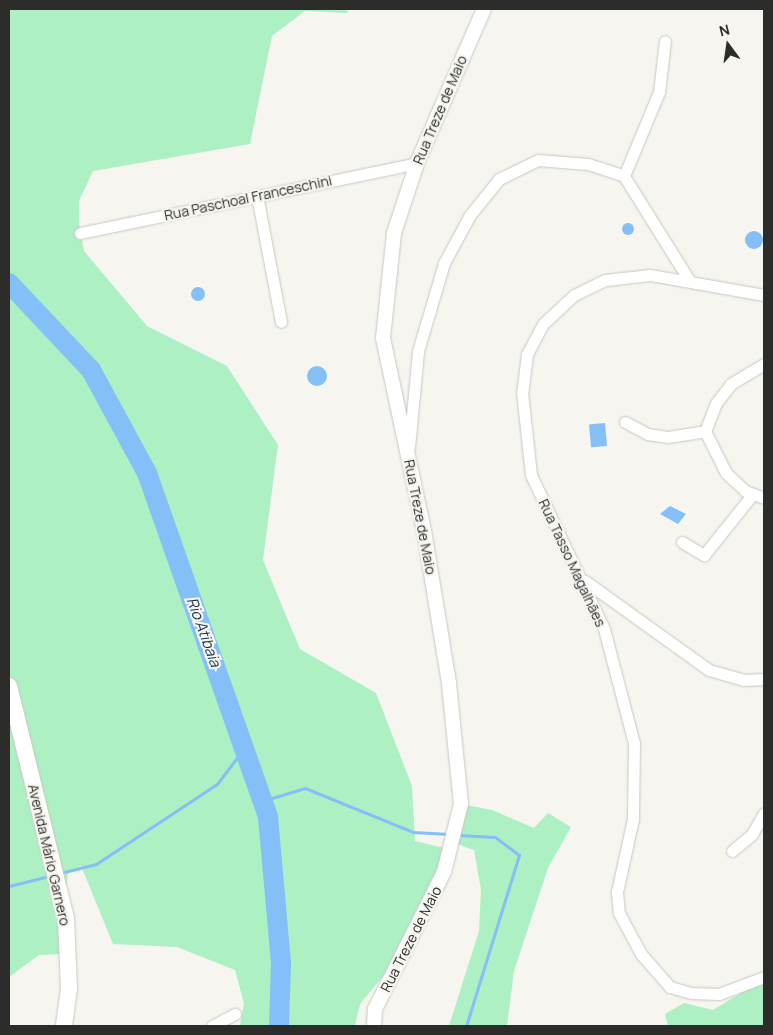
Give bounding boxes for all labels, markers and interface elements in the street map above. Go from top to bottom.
north arrow [703,20,753,70]
text: N [717,20,731,40]
street label: Rua Treze de Maio [409,53,471,167]
street label: Rua Paschoal Franceschini [163,172,333,224]
street label: Rua Treze de Maio [401,458,439,576]
street label: Rua Tasso Magalhães [535,496,609,630]
water label: Rio Atibaia [183,595,225,669]
street label: Avenida Mário Garnero [25,783,73,927]
street label: Rua Treze de Maio [377,883,445,995]

